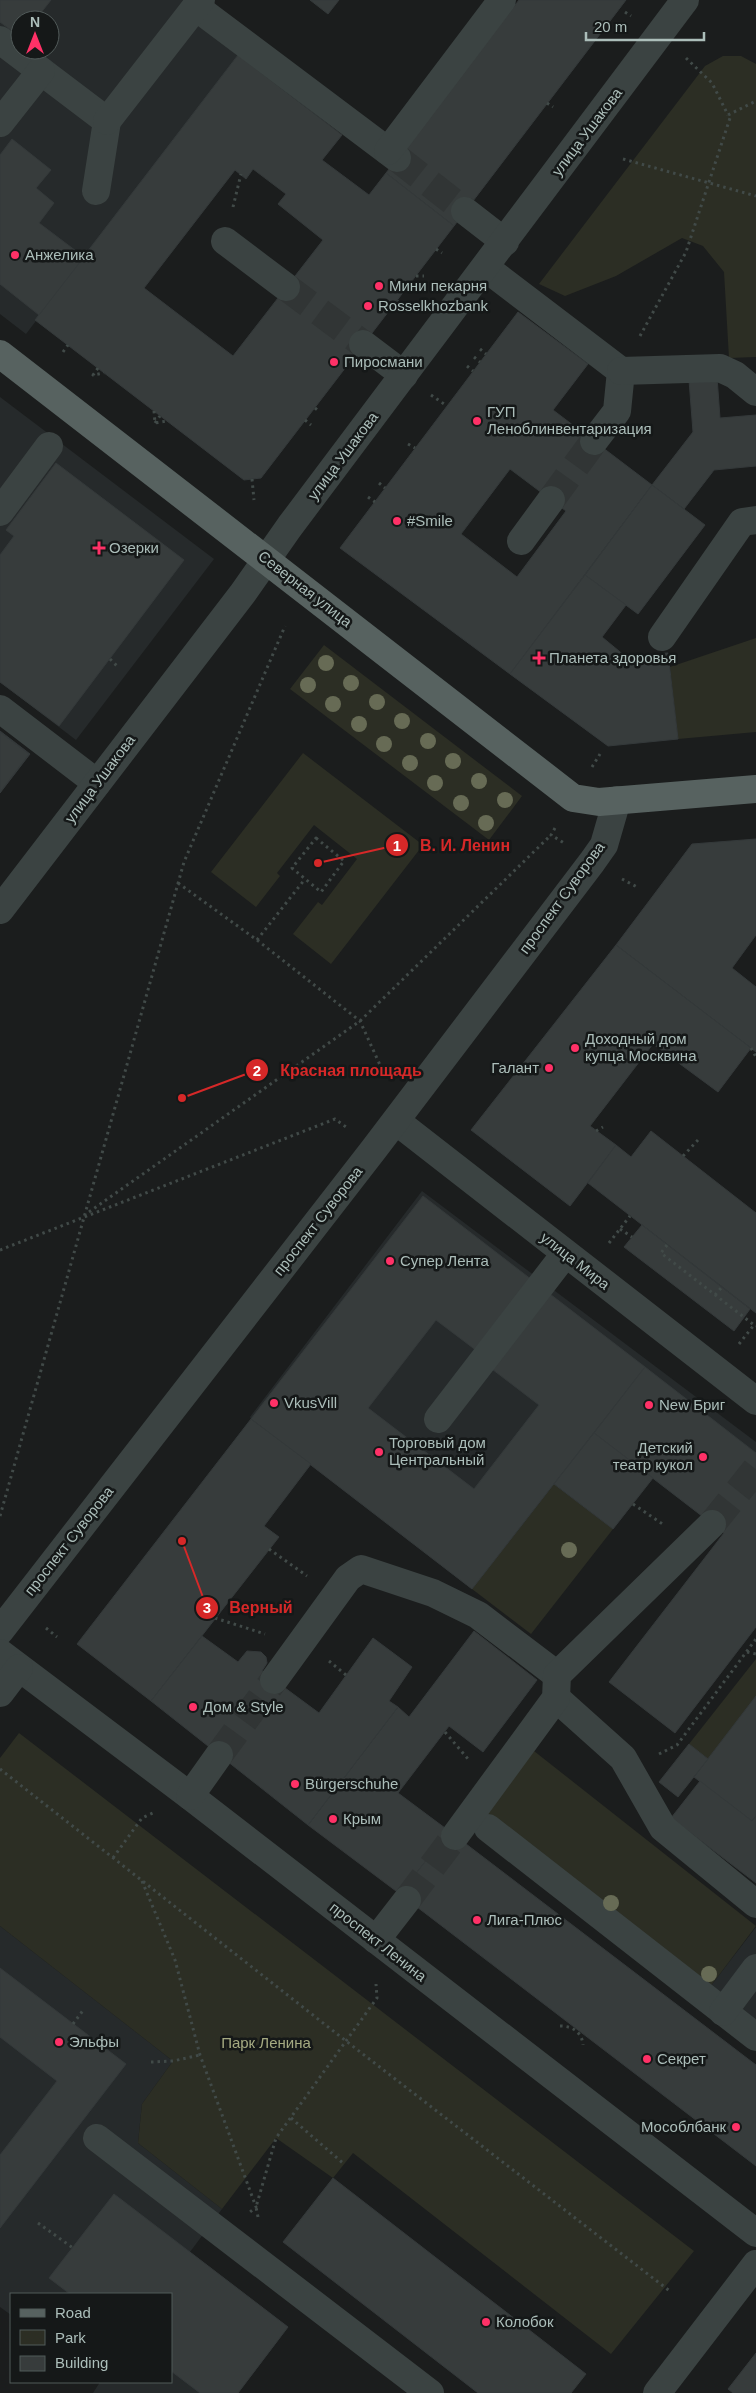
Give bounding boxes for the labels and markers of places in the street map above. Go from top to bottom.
place label: Анжелика [25,246,94,263]
marker: Анжелика [9,249,21,261]
place label: Мини пекарня [389,277,487,294]
marker: Мини пекарня [373,280,385,292]
place label: Rosselkhozbank [378,297,489,314]
marker: Rosselkhozbank [362,300,374,312]
place label: Пиросмани [344,353,423,370]
marker: Пиросмани [328,356,340,368]
place label: ГУП Леноблинвентаризация [487,403,652,437]
marker: ГУП Леноблинвентаризация [471,415,483,427]
place label: #Smile [407,512,453,529]
marker: #Smile [391,515,403,527]
place label: Озерки [109,539,159,556]
marker: Озерки [93,542,105,554]
place label: Планета здоровья [549,649,676,666]
marker: Планета здоровья [533,652,545,664]
callout: В. И. Ленин [384,830,520,861]
place label: Доходный дом купца Москвина [585,1030,697,1064]
marker: Доходный дом купца Москвина [569,1042,581,1054]
callout: Красная площадь [245,1055,431,1086]
place label: Галант [491,1059,539,1076]
marker: Галант [543,1062,555,1074]
place label: Супер Лента [400,1252,489,1269]
marker: Супер Лента [384,1255,396,1267]
place label: VkusVill [284,1394,337,1411]
place label: New Бриг [659,1396,726,1413]
marker: VkusVill [268,1397,280,1409]
marker: New Бриг [643,1399,655,1411]
place label: Торговый дом Центральный [389,1434,486,1468]
place label: Детский театр кукол [613,1439,693,1473]
marker: Торговый дом Центральный [373,1446,385,1458]
marker: Детский театр кукол [697,1451,709,1463]
callout: Верный [195,1592,303,1623]
place label: Дом & Style [203,1698,284,1715]
marker: Дом & Style [187,1701,199,1713]
place label: Bürgerschuhe [305,1775,398,1792]
marker: Bürgerschuhe [289,1778,301,1790]
place label: Крым [343,1810,381,1827]
marker: Крым [327,1813,339,1825]
place label: Лига-Плюс [487,1911,562,1928]
marker: Лига-Плюс [471,1914,483,1926]
place label: Эльфы [69,2033,119,2050]
marker: Эльфы [53,2036,65,2048]
place label: Секрет [657,2050,706,2067]
marker: Секрет [641,2053,653,2065]
place label: Мособлбанк [641,2118,726,2135]
marker: Мособлбанк [730,2121,742,2133]
place label: Колобок [496,2313,554,2330]
marker: Колобок [480,2316,492,2328]

